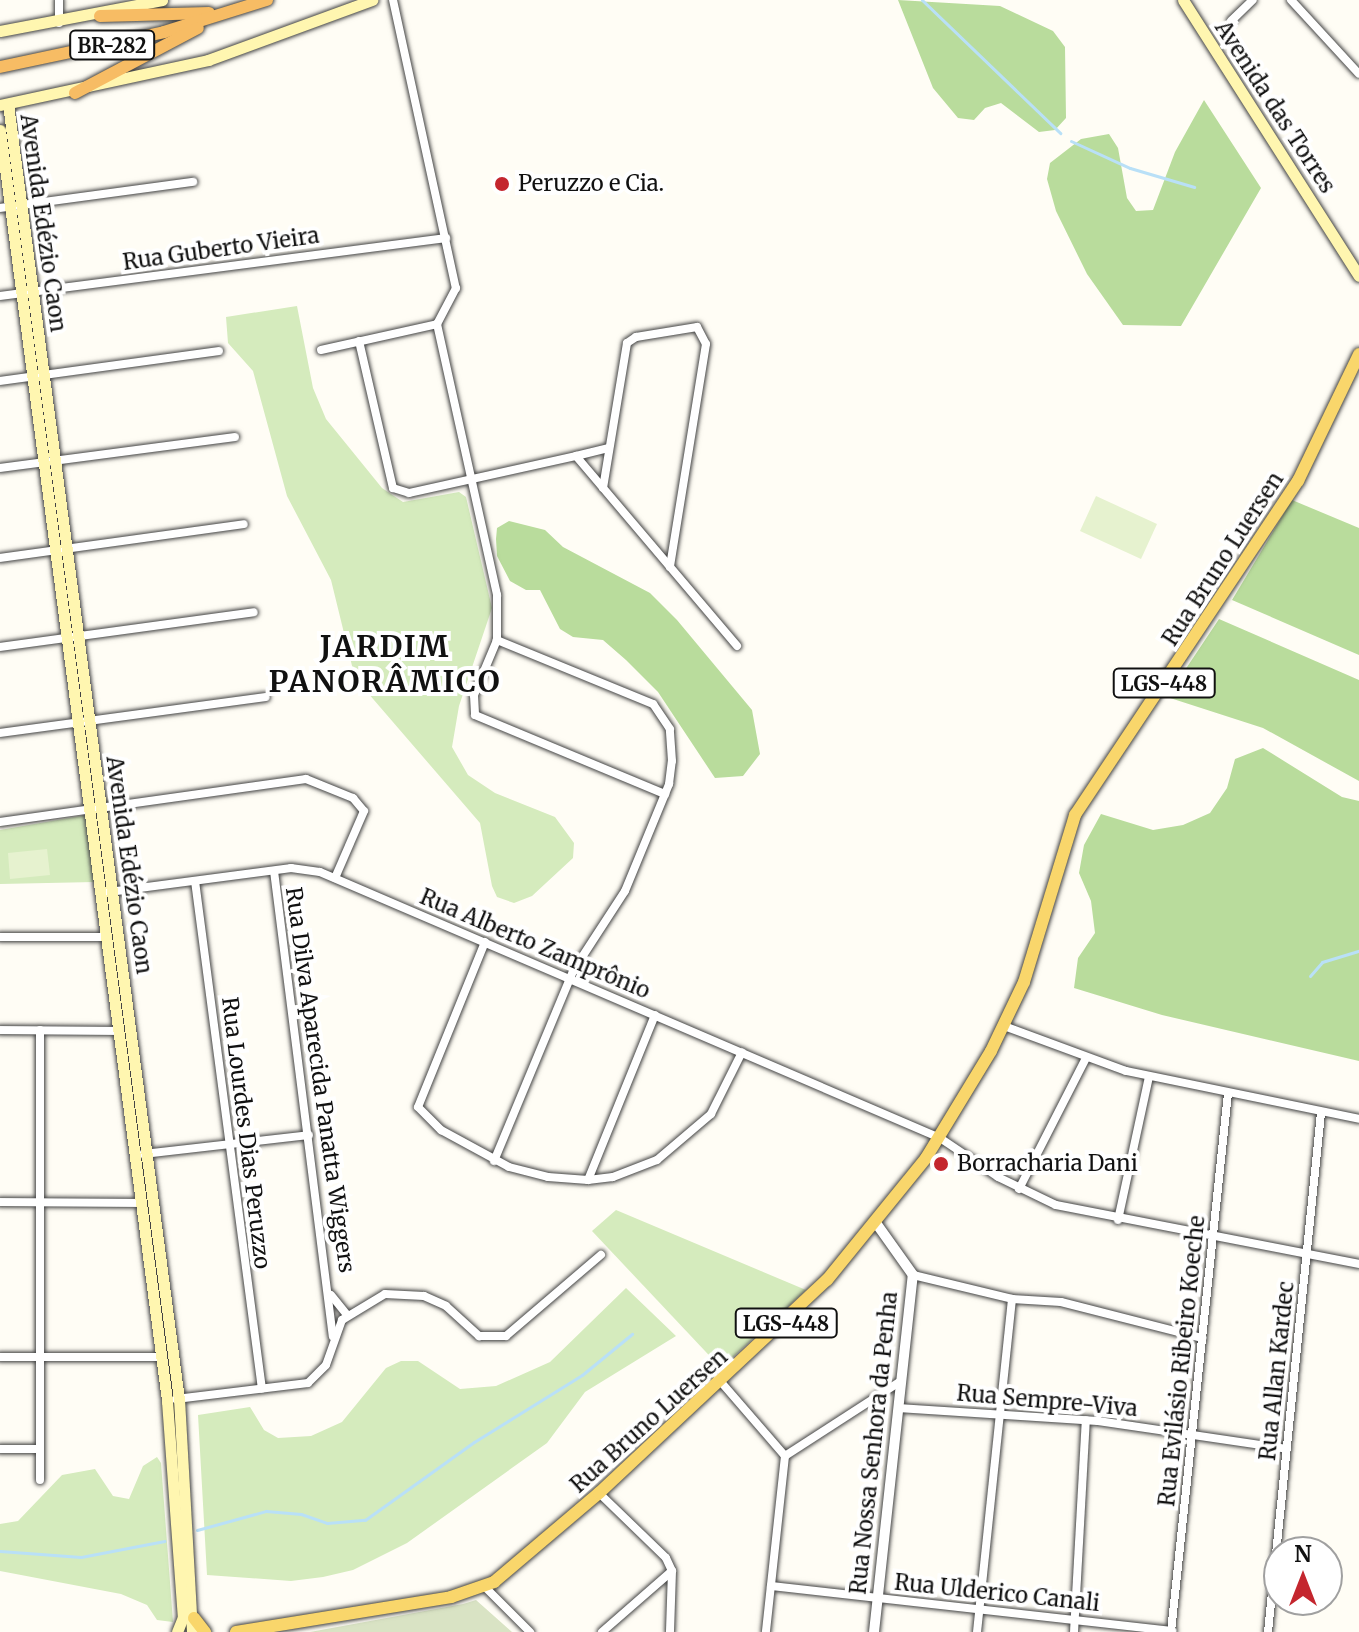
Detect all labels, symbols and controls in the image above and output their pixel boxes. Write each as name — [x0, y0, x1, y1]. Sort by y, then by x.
street label: Avenida das Torres — [1209, 16, 1341, 198]
road number: BR-282 — [68, 29, 156, 61]
street label: Avenida Edézio Caon — [15, 112, 71, 334]
place label: Peruzzo e Cia. — [518, 171, 664, 197]
marker: Peruzzo e Cia. — [493, 175, 511, 193]
street label: Rua Guberto Vieira — [121, 222, 321, 276]
street label: Rua Bruno Luersen — [1157, 467, 1289, 651]
district label: JARDIM PANORÂMICO — [268, 628, 502, 698]
road number: LGS-448 — [1112, 667, 1216, 699]
street label: Avenida Edézio Caon — [101, 754, 157, 976]
street label: Rua Alberto Zamprônio — [416, 884, 654, 1004]
street label: Rua Dilva Aparecida Panatta Wiggers — [280, 885, 360, 1275]
street label: Rua Lourdes Dias Peruzzo — [216, 996, 276, 1270]
place label: Borracharia Dani — [957, 1151, 1138, 1177]
marker: Borracharia Dani — [932, 1155, 950, 1173]
street label: Rua Evilásio Ribeiro Koeche — [1154, 1214, 1210, 1508]
street label: Rua Allan Kardec — [1254, 1280, 1300, 1462]
street label: Rua Nossa Senhora da Penha — [845, 1290, 903, 1596]
road number: LGS-448 — [734, 1307, 838, 1339]
street label: Rua Bruno Luersen — [565, 1344, 733, 1498]
street label: Rua Sempre-Viva — [955, 1380, 1139, 1422]
north arrow — [1263, 1536, 1343, 1616]
text: N — [1294, 1540, 1312, 1568]
street label: Rua Ulderico Canali — [893, 1569, 1101, 1617]

